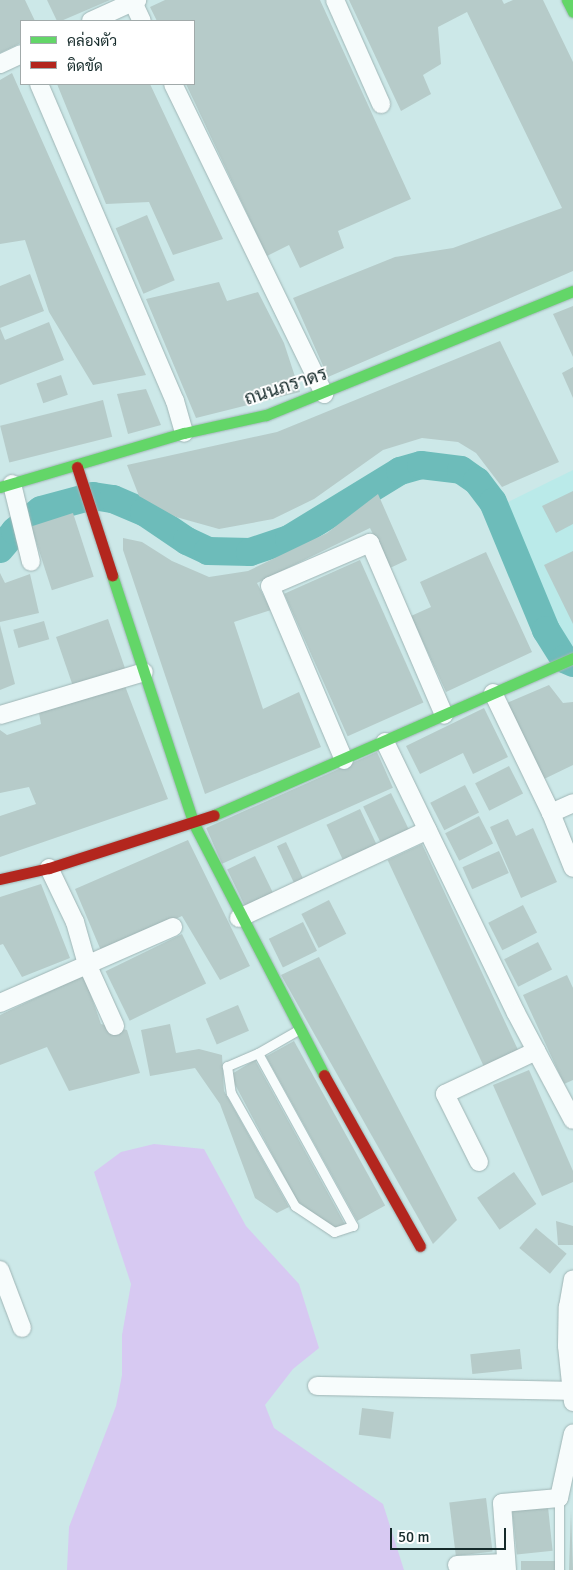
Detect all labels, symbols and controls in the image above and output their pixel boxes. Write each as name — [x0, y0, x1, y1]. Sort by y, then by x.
legend — [20, 20, 195, 85]
text: คล่องตัว — [67, 32, 117, 50]
text: ติดขัด — [67, 57, 103, 75]
street label: ถนนภราดร — [242, 363, 330, 411]
scale bar — [393, 1518, 509, 1550]
text: 50 m — [398, 1528, 429, 1546]

